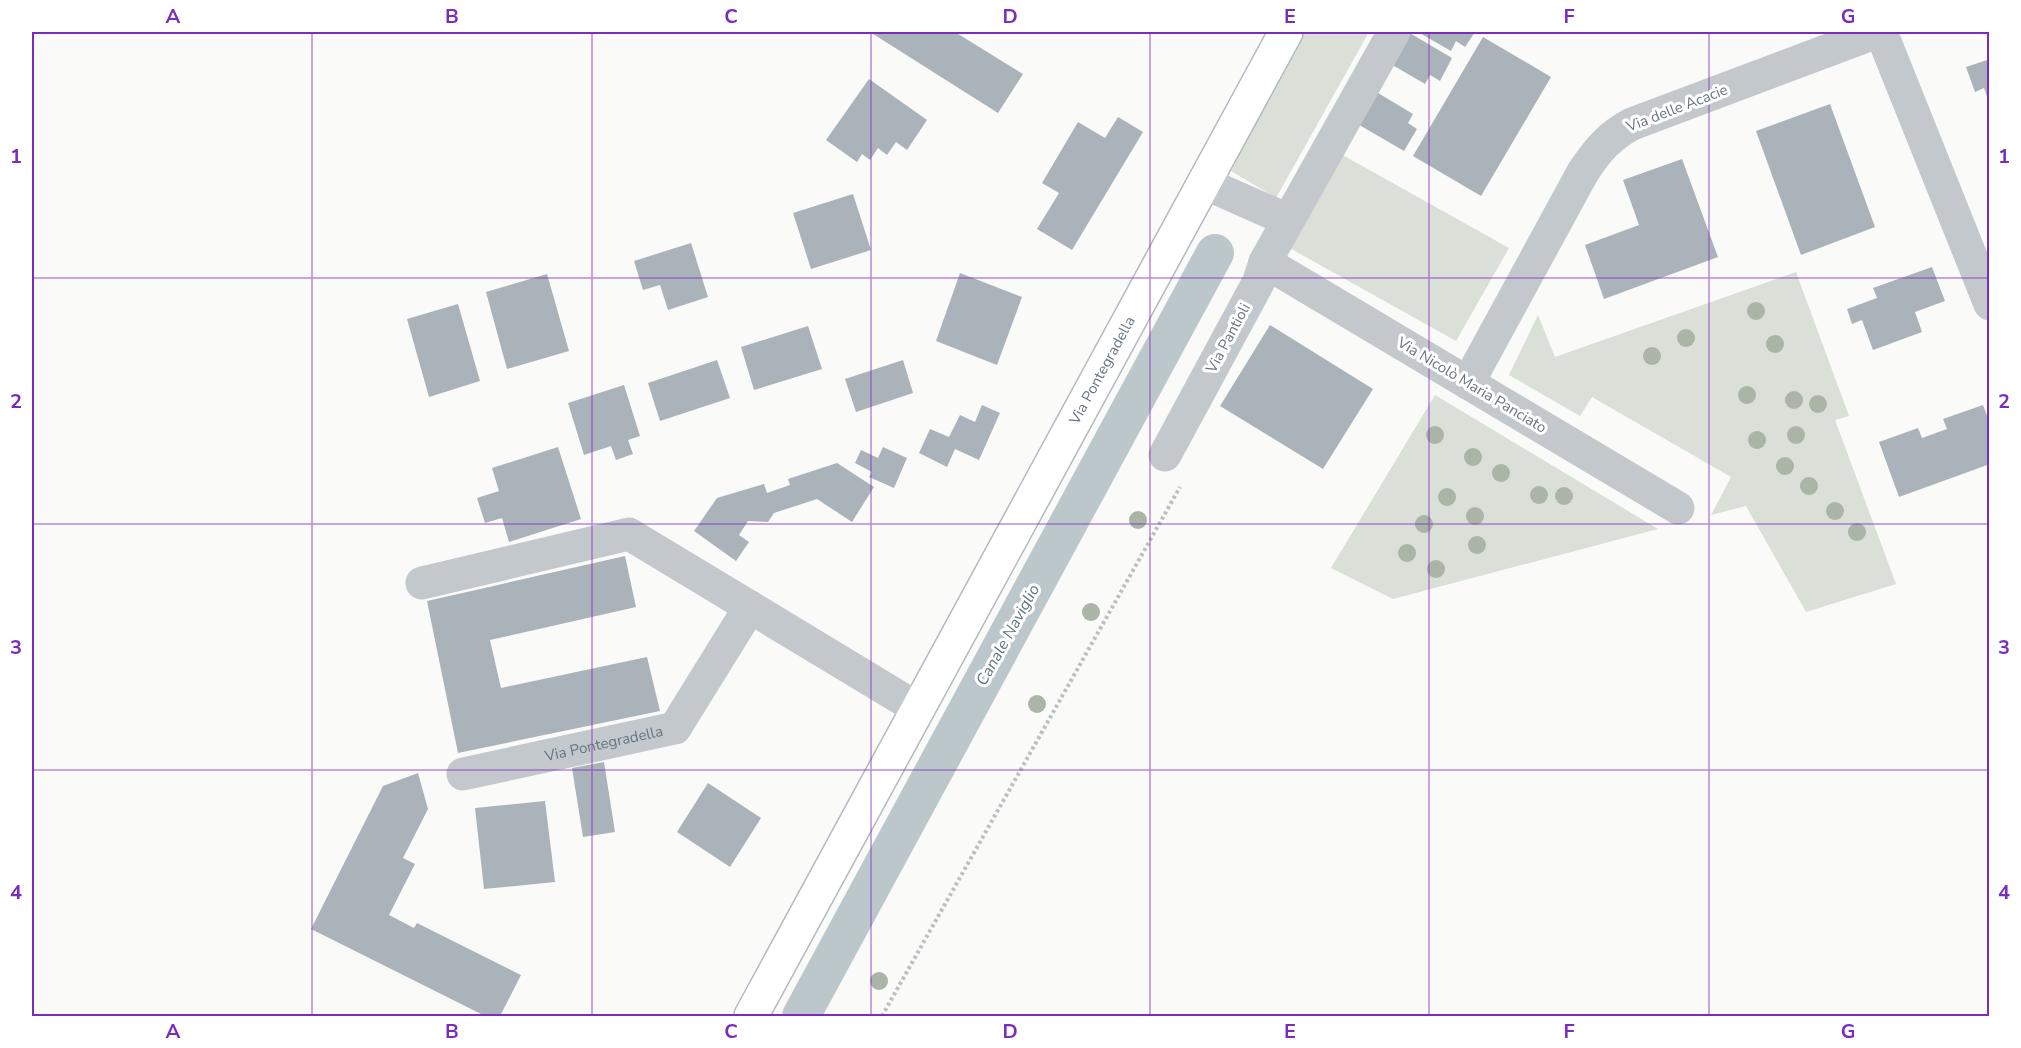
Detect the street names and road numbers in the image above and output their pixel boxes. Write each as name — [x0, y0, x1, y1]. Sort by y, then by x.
street label: Via delle Acacie — [1622, 79, 1731, 137]
street label: Via Pantioli — [1201, 300, 1255, 377]
street label: Via Pontegradella — [1064, 313, 1140, 429]
street label: Via Nicolò Maria Panciato — [1393, 332, 1550, 438]
street label: Via Pontegradella — [542, 721, 665, 766]

